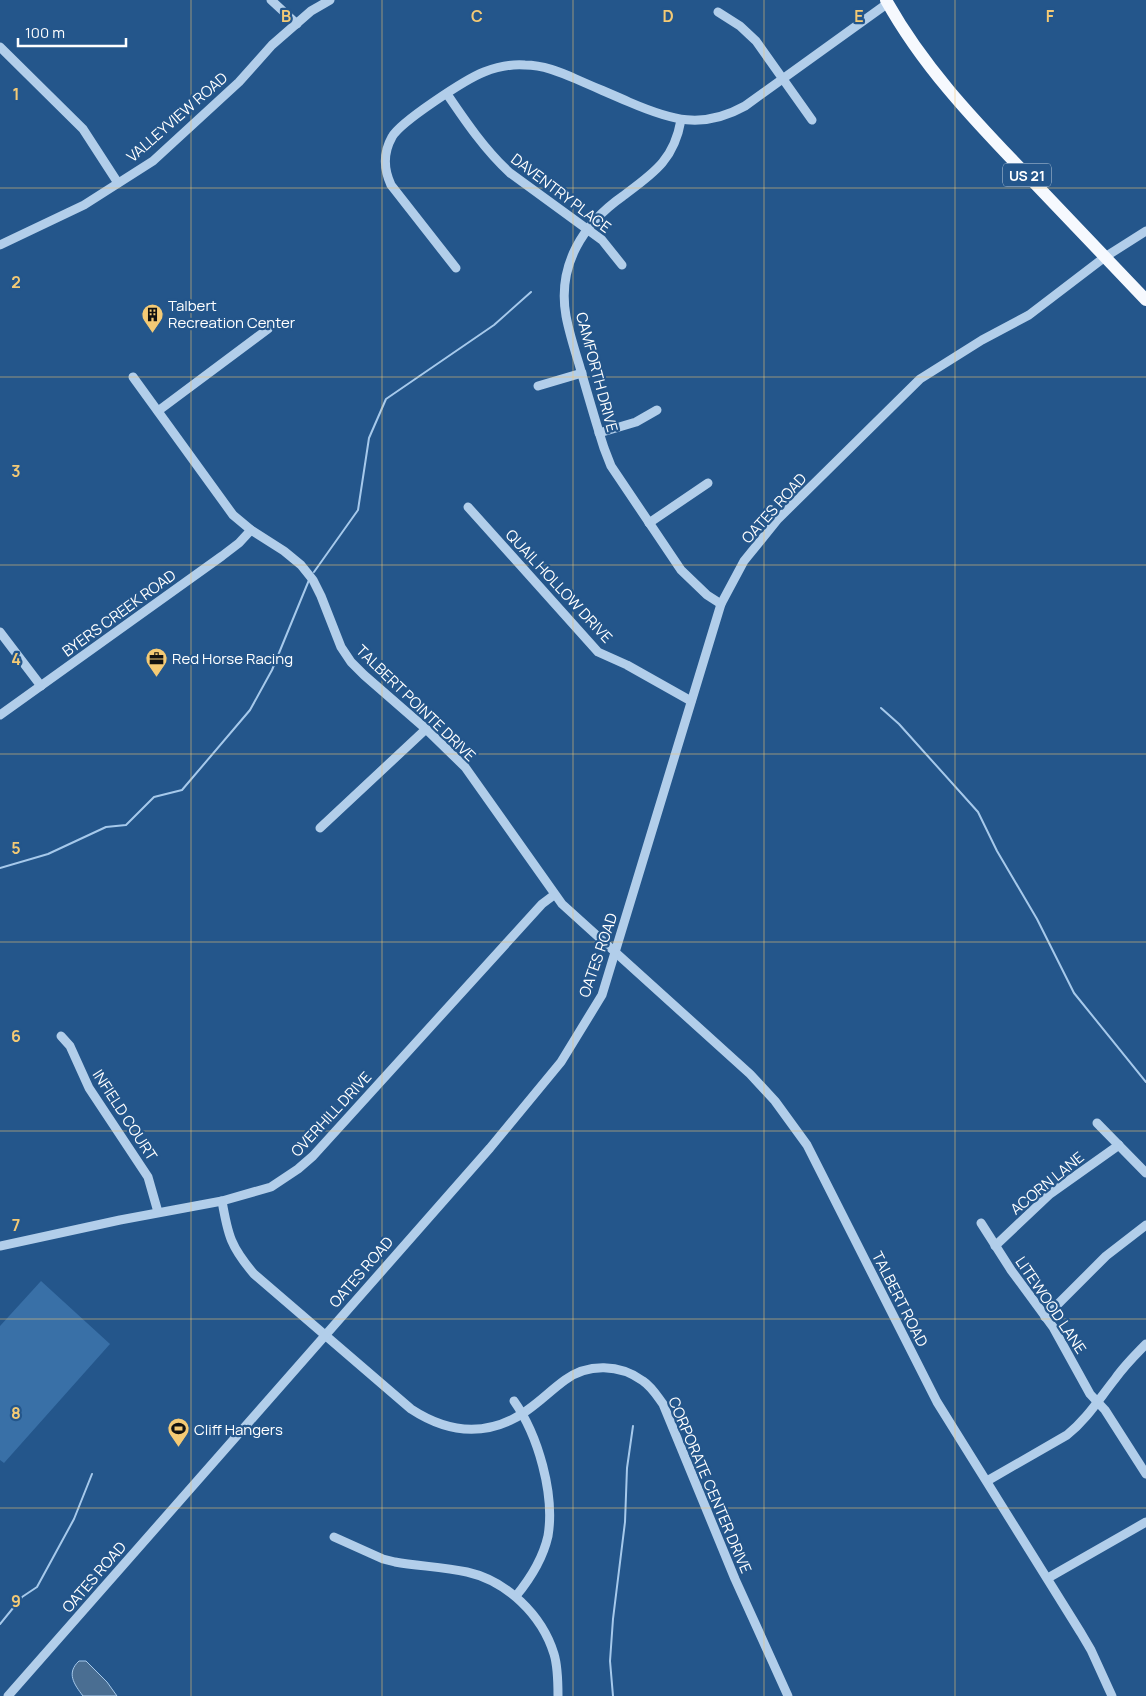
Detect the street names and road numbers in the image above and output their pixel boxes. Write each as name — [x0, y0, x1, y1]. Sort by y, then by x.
street label: VALLEYVIEW ROAD — [122, 67, 232, 167]
street label: DAVENTRY PLACE — [507, 148, 615, 238]
road number: US 21 — [1003, 164, 1051, 186]
street label: CAMFORTH DRIVE — [571, 310, 623, 434]
street label: OATES ROAD — [737, 468, 811, 548]
street label: QUAIL HOLLOW DRIVE — [501, 525, 617, 647]
street label: BYERS CREEK ROAD — [58, 565, 180, 661]
street label: TALBERT POINTE DRIVE — [351, 640, 481, 766]
street label: OATES ROAD — [574, 910, 622, 1000]
street label: INFIELD COURT — [88, 1065, 162, 1165]
street label: OVERHILL DRIVE — [286, 1067, 376, 1161]
street label: ACORN LANE — [1006, 1147, 1088, 1219]
street label: OATES ROAD — [324, 1232, 398, 1312]
street label: TALBERT ROAD — [867, 1248, 933, 1350]
street label: LITEWOOD LANE — [1011, 1252, 1091, 1358]
street label: CORPORATE CENTER DRIVE — [663, 1394, 757, 1576]
street label: OATES ROAD — [57, 1537, 131, 1617]

